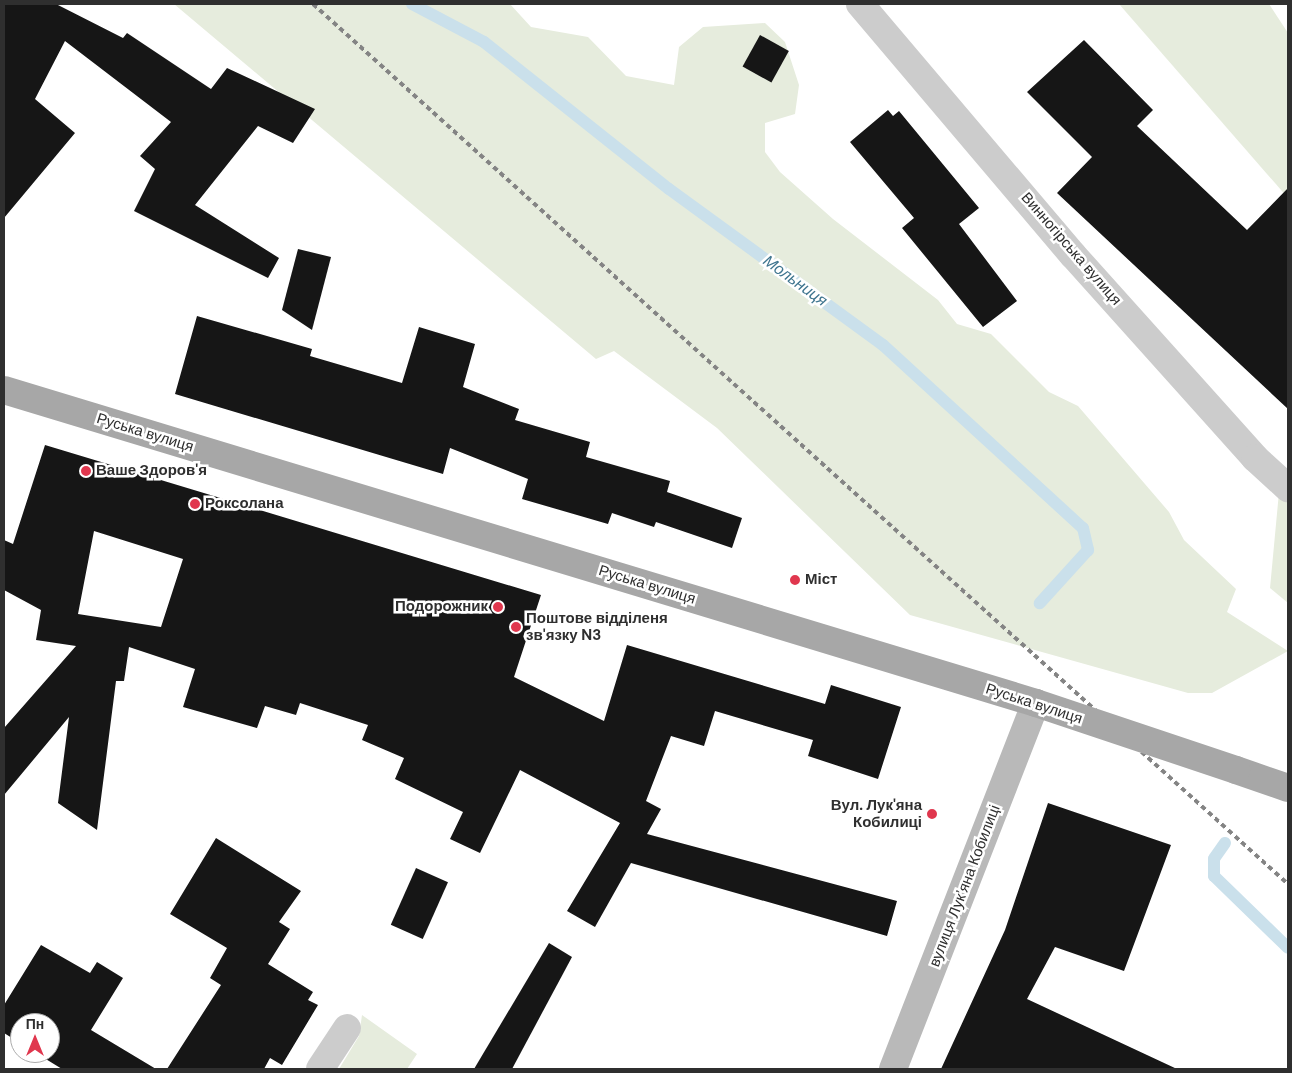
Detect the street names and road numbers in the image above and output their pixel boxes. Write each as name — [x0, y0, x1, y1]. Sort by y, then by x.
street label: Винногірська вулиця — [1017, 189, 1125, 309]
street label: Руська вулиця — [94, 410, 196, 456]
street label: Руська вулиця — [596, 562, 698, 608]
street label: Руська вулиця — [983, 680, 1085, 728]
street label: вулиця Лукʼяна Кобилиці — [926, 803, 1004, 969]

